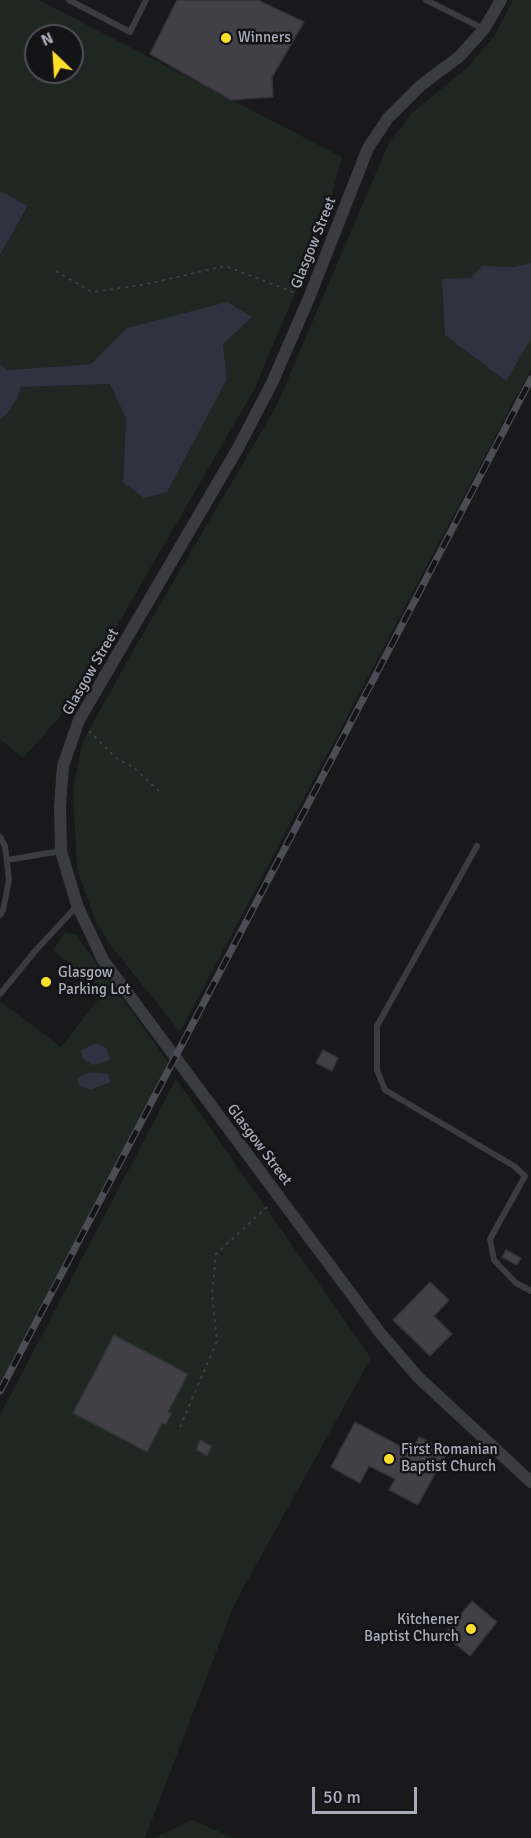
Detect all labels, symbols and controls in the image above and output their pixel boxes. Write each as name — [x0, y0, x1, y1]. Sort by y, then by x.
north arrow — [24, 24, 84, 84]
text: N — [38, 28, 57, 51]
place label: Winners — [238, 29, 291, 47]
marker: Winners — [219, 31, 233, 45]
street label: Glasgow Street — [287, 195, 341, 291]
street label: Glasgow Street — [59, 625, 123, 719]
place label: Glasgow Parking Lot — [58, 964, 131, 999]
marker: Glasgow Parking Lot — [39, 975, 53, 989]
street label: Glasgow Street — [223, 1101, 295, 1189]
place label: First Romanian Baptist Church — [401, 1441, 498, 1476]
marker: First Romanian Baptist Church — [382, 1452, 396, 1466]
place label: Kitchener Baptist Church — [364, 1611, 459, 1646]
marker: Kitchener Baptist Church — [464, 1622, 478, 1636]
scale bar — [315, 1775, 420, 1813]
text: 50 m — [323, 1786, 361, 1808]

